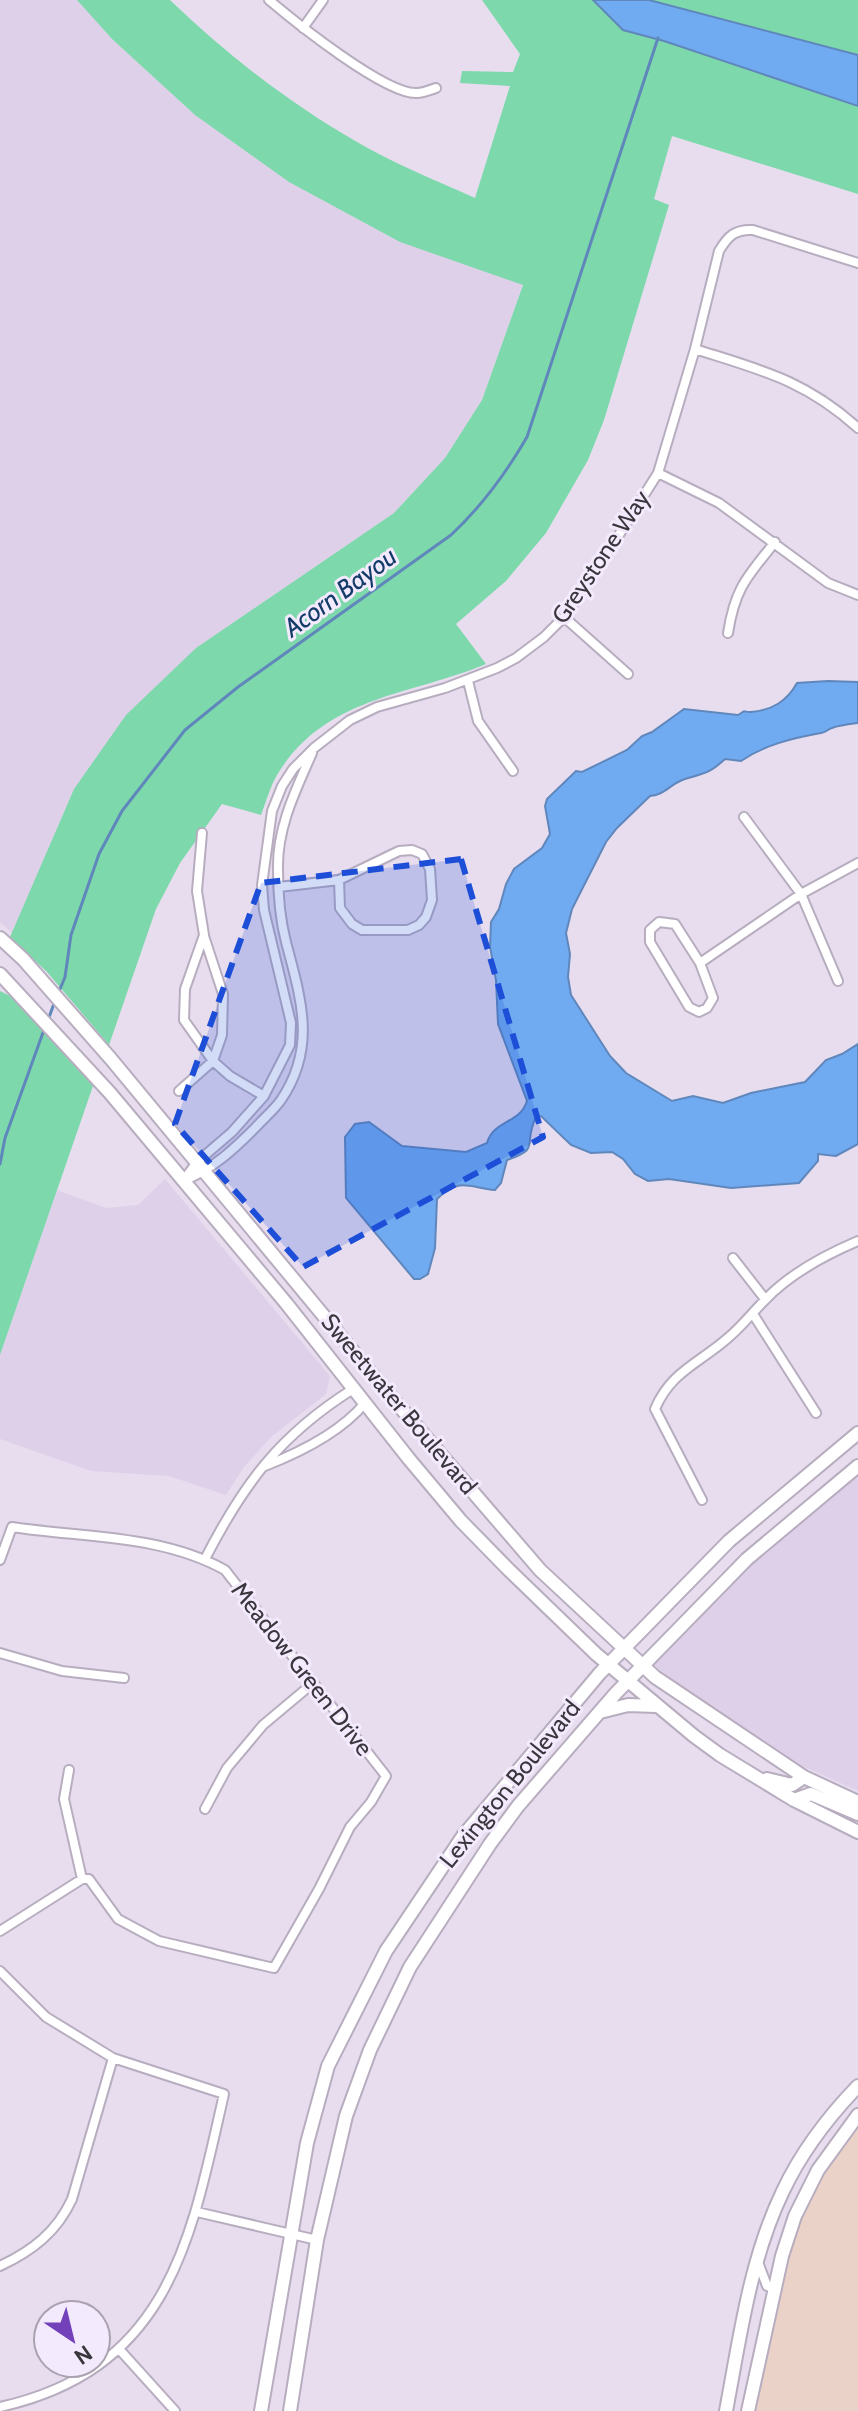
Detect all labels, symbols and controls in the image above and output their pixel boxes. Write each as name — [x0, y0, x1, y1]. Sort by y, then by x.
street label: Greystone Way — [545, 485, 656, 629]
water label: Acorn Bayou — [276, 540, 403, 644]
street label: Sweetwater Boulevard — [315, 1307, 483, 1500]
street label: Meadow Green Drive — [225, 1576, 379, 1761]
street label: Lexington Boulevard — [433, 1694, 586, 1873]
north arrow — [32, 2299, 112, 2379]
text: N — [69, 2339, 97, 2370]

